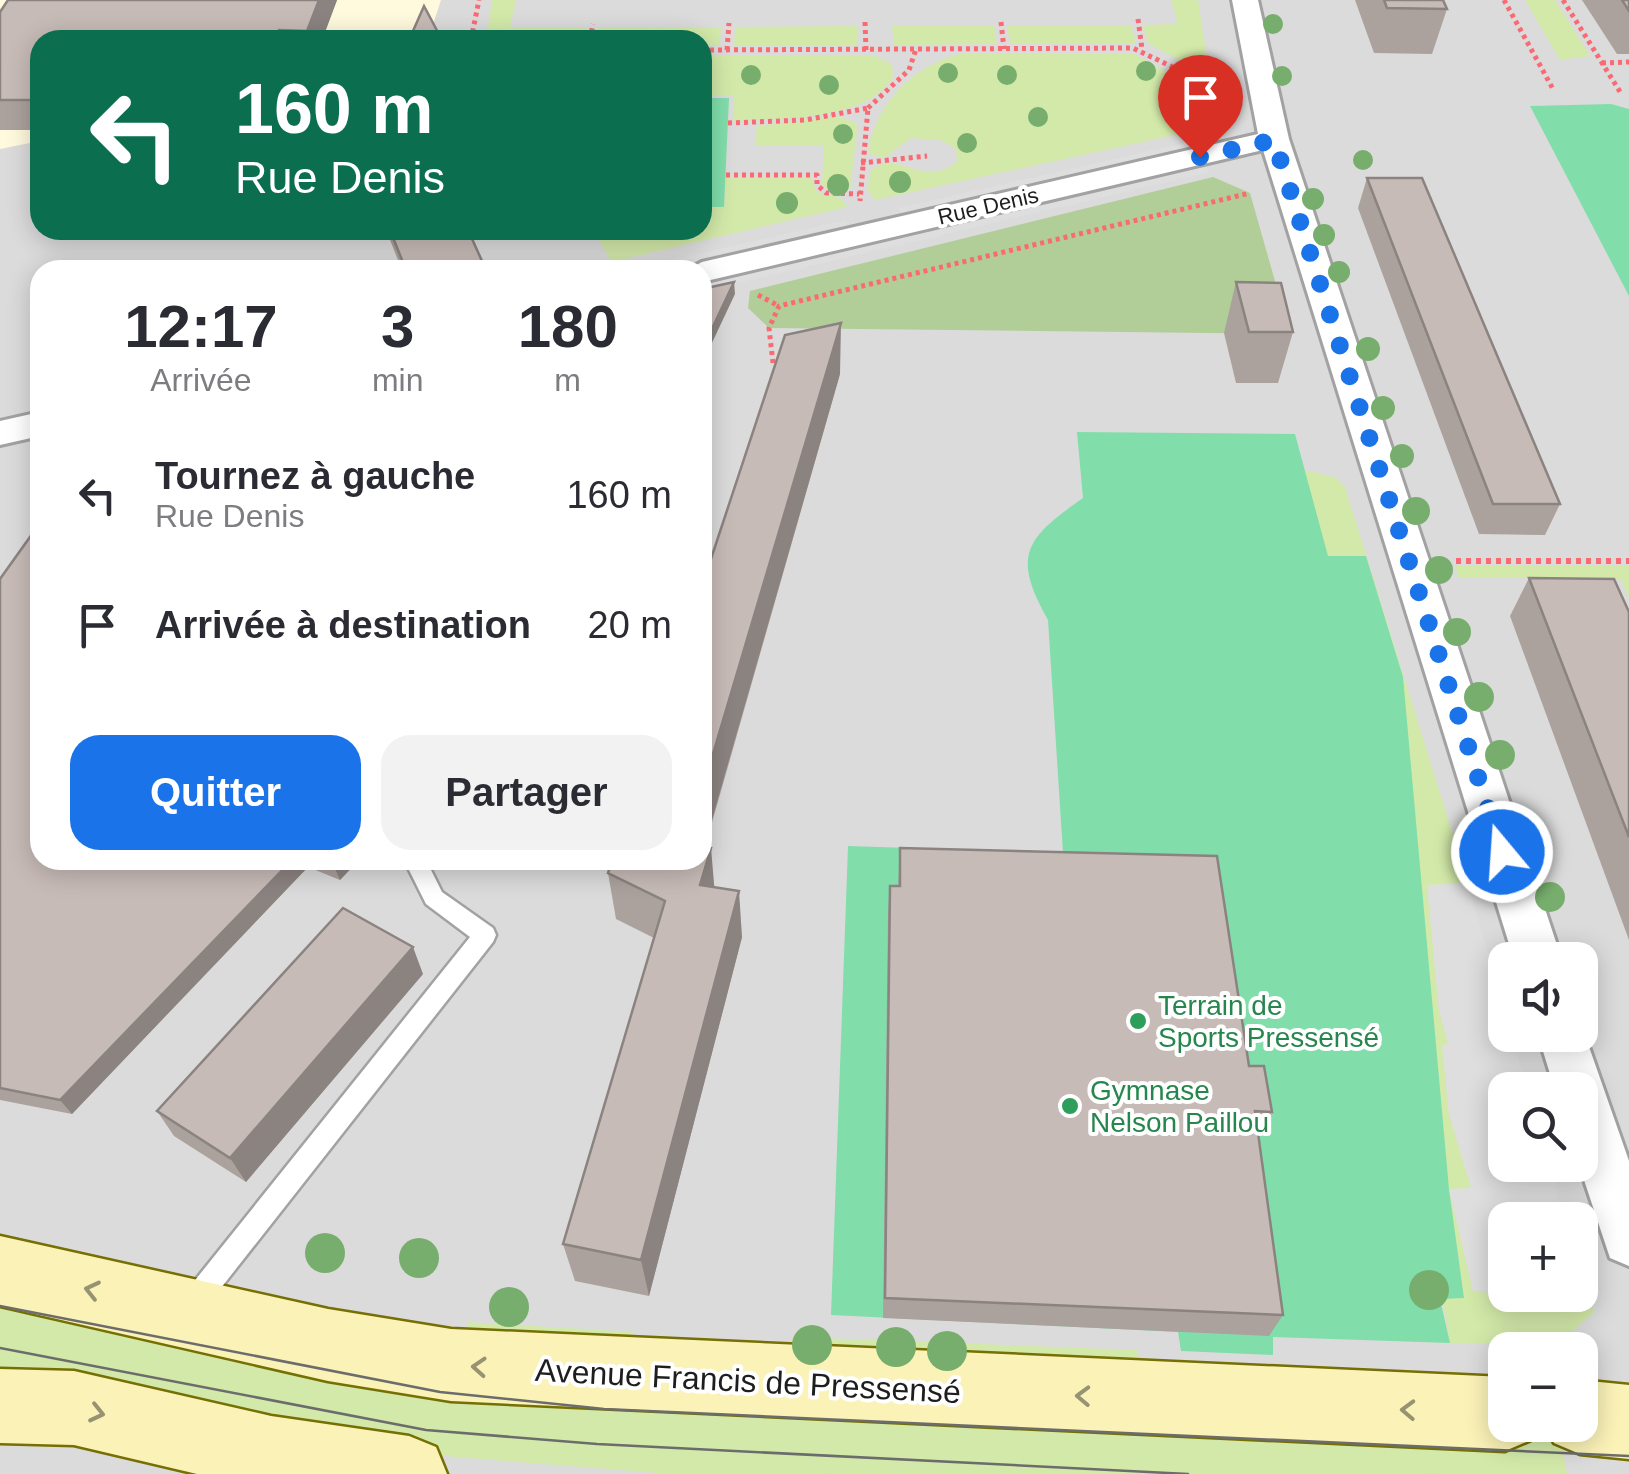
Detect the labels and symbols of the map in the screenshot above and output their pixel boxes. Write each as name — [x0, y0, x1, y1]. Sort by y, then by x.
pin — [1158, 55, 1243, 158]
street label: Rue Denis — [935, 182, 1041, 230]
position arrow — [1450, 800, 1554, 904]
place label: Terrain de Sports Pressensé — [1158, 990, 1379, 1053]
marker: Terrain de Sports Pressensé — [1127, 1010, 1149, 1032]
place label: Gymnase Nelson Paillou — [1090, 1075, 1269, 1138]
marker: Gymnase Nelson Paillou — [1059, 1095, 1081, 1117]
one-way arrow — [84, 1281, 101, 1302]
street label: Avenue Francis de Pressensé — [534, 1352, 962, 1410]
one-way arrow — [470, 1357, 486, 1378]
one-way arrow — [1074, 1386, 1090, 1407]
one-way arrow — [1399, 1400, 1415, 1421]
one-way arrow — [88, 1401, 105, 1422]

